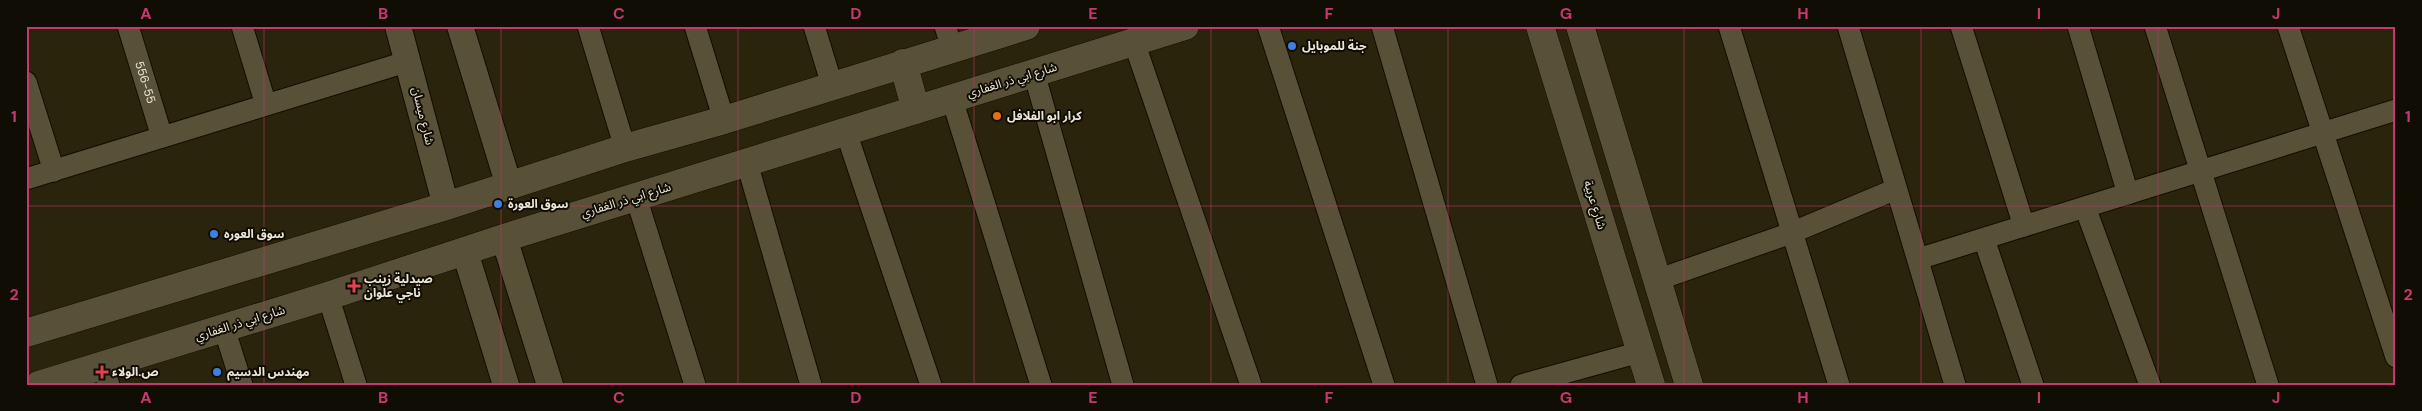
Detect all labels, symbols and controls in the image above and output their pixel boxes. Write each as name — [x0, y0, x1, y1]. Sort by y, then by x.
text: A — [140, 3, 152, 24]
text: B — [378, 3, 388, 24]
text: C — [613, 3, 625, 24]
text: D — [850, 3, 862, 24]
text: E — [1088, 3, 1098, 24]
text: F — [1325, 3, 1334, 24]
text: G — [1560, 3, 1572, 24]
text: H — [1797, 3, 1809, 24]
text: I — [2037, 3, 2041, 24]
text: J — [2272, 3, 2280, 24]
place label: جنة للموبايل — [1302, 38, 1367, 54]
marker: جنة للموبايل — [1286, 40, 1298, 52]
street label: 556-55 — [131, 59, 159, 105]
street label: شارع ابي ذر الغفاري — [965, 59, 1059, 103]
street label: شارع ميسان — [407, 85, 438, 147]
text: 1 — [11, 106, 17, 127]
text: 1 — [2405, 106, 2411, 127]
place label: كرار ابو الفلافل — [1007, 108, 1082, 124]
marker: كرار ابو الفلافل — [991, 110, 1003, 122]
street label: شارع عربية — [1579, 178, 1610, 232]
street label: شارع ابي ذر الغفاري — [579, 179, 673, 223]
place label: سوق العورة — [508, 196, 568, 212]
marker: سوق العورة — [492, 198, 504, 210]
place label: سوق العوره — [224, 226, 284, 242]
marker: سوق العوره — [208, 228, 220, 240]
place label: صيدلية زينب ناجي علوان — [364, 271, 433, 303]
marker: صيدلية زينب ناجي علوان — [348, 280, 360, 292]
text: 2 — [9, 284, 19, 305]
text: 2 — [2403, 284, 2413, 305]
street label: شارع ابي ذر الغفاري — [193, 302, 287, 346]
place label: ص.الولاء — [112, 364, 158, 380]
place label: مهندس الدسيم — [227, 364, 310, 381]
marker: ص.الولاء — [96, 366, 108, 378]
marker: مهندس الدسيم — [211, 366, 223, 378]
text: A — [140, 387, 152, 408]
text: B — [378, 387, 388, 408]
text: C — [613, 387, 625, 408]
text: D — [850, 387, 862, 408]
text: E — [1088, 387, 1098, 408]
text: F — [1325, 387, 1334, 408]
text: G — [1560, 387, 1572, 408]
text: H — [1797, 387, 1809, 408]
text: I — [2037, 387, 2041, 408]
text: J — [2272, 387, 2280, 408]

